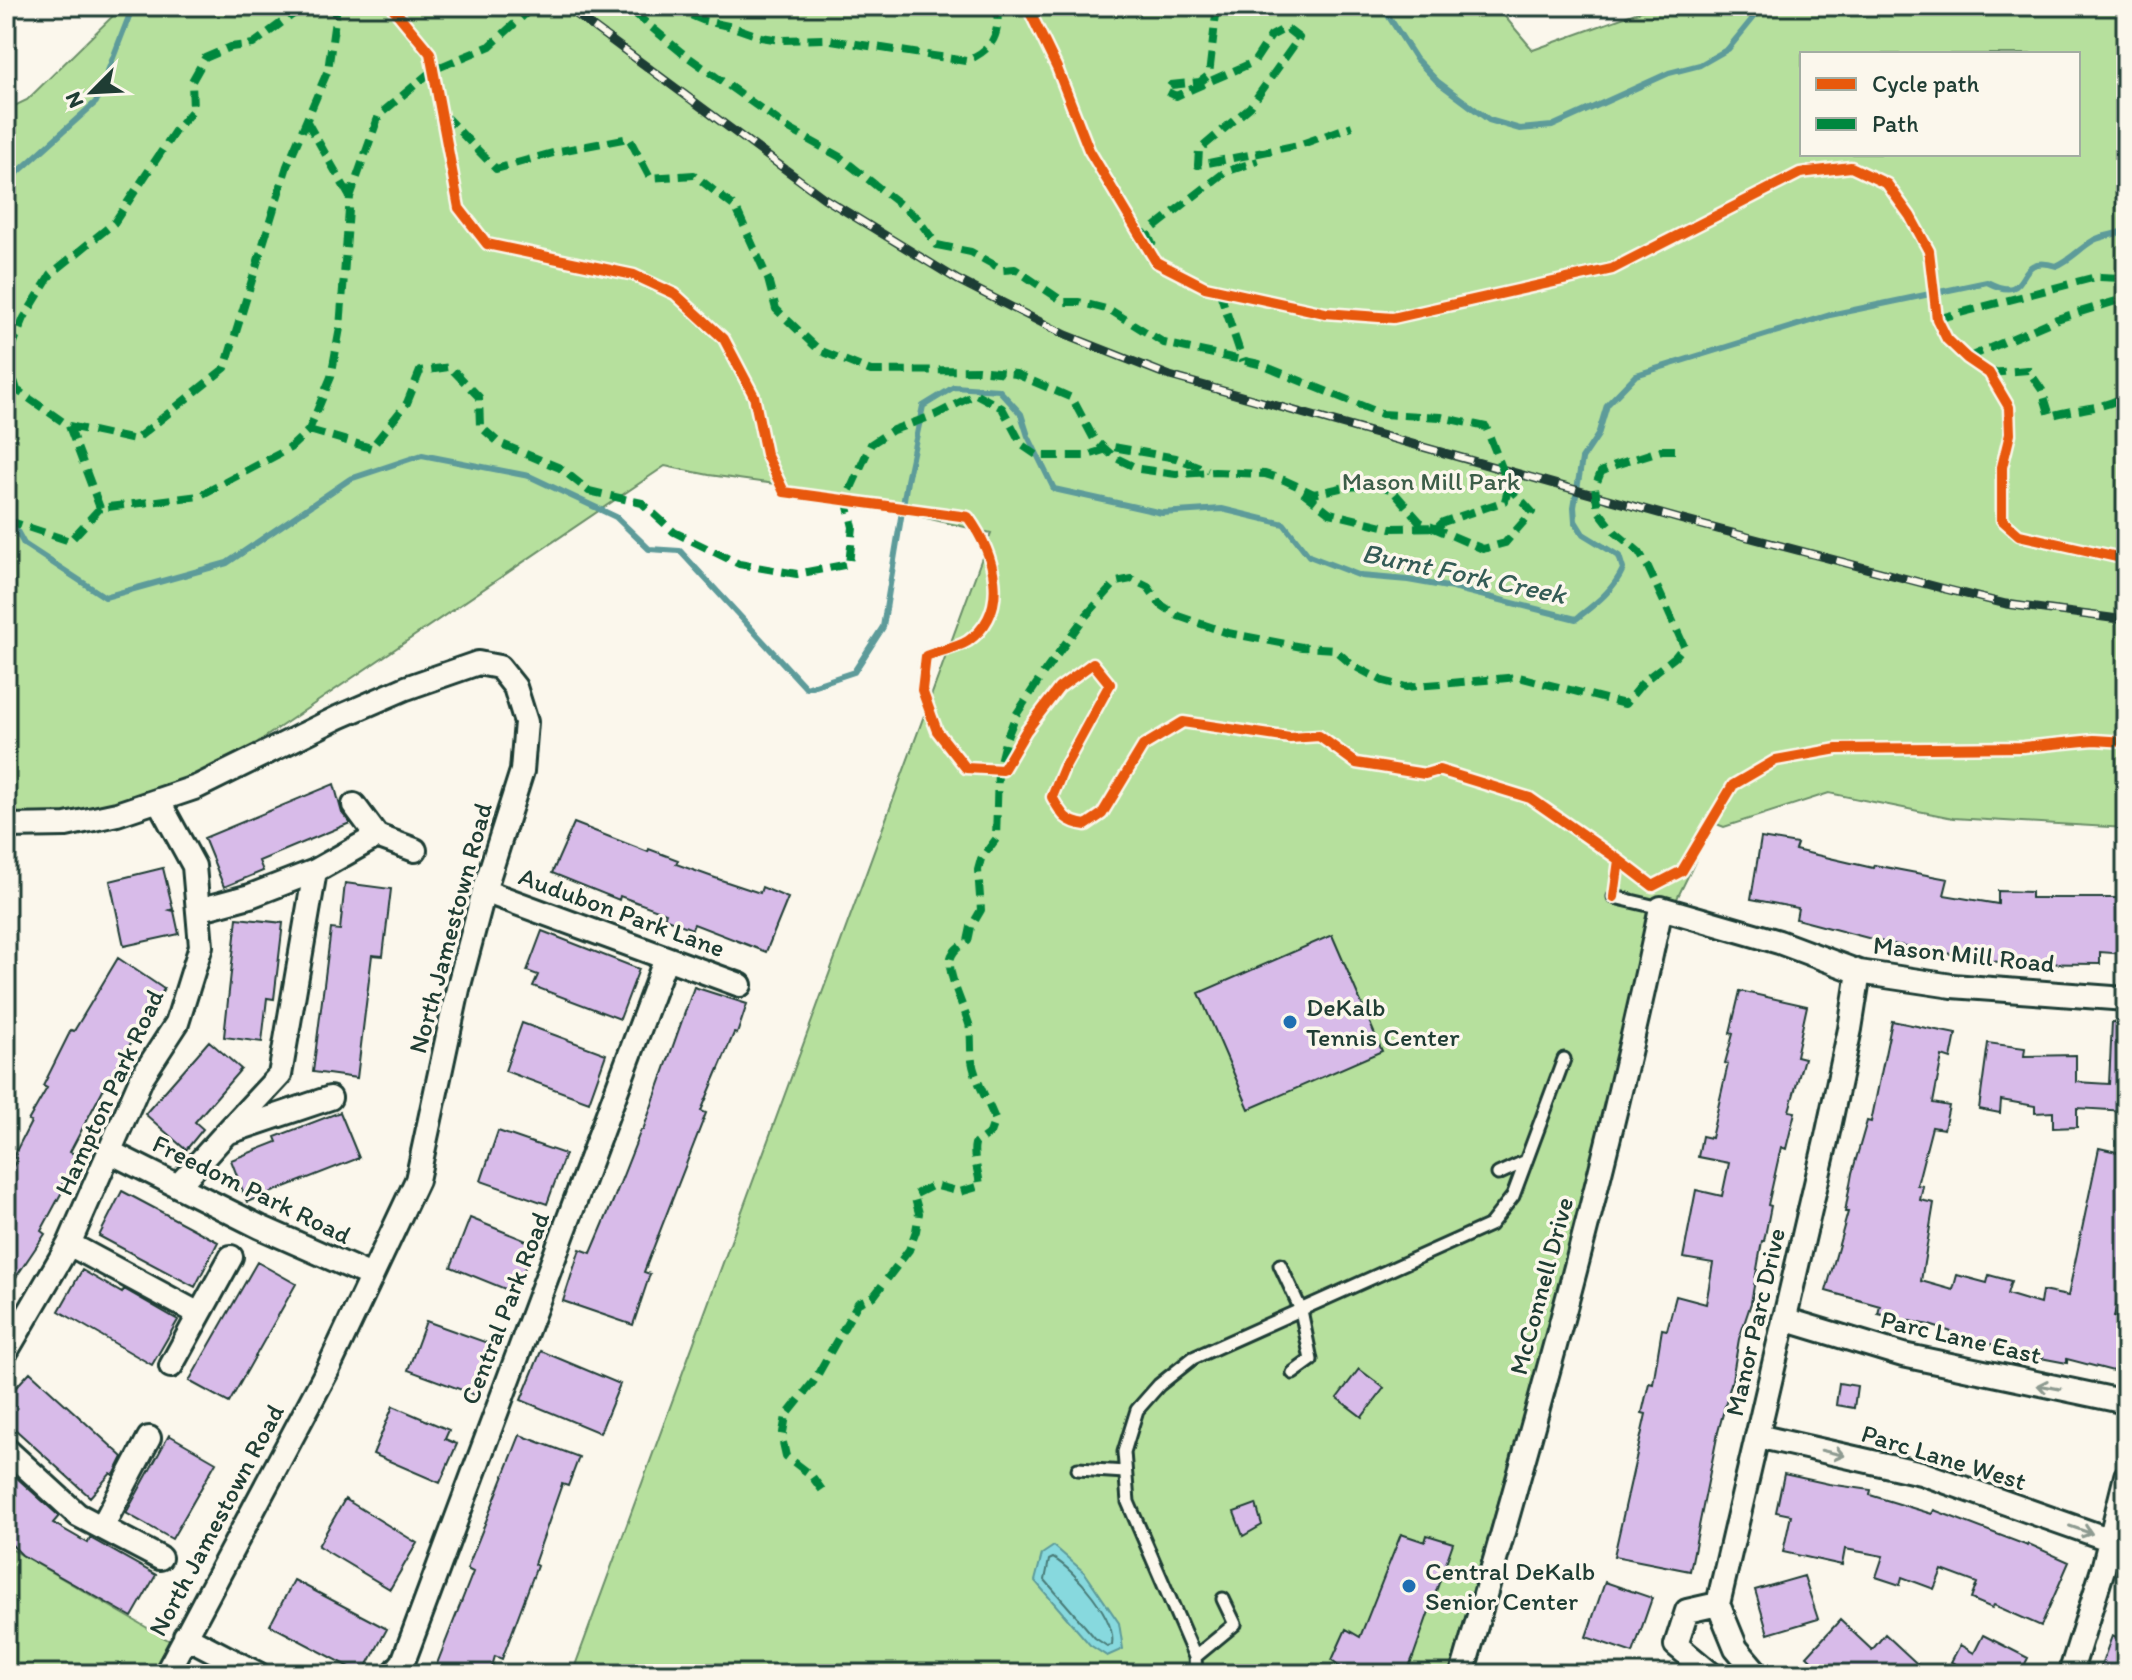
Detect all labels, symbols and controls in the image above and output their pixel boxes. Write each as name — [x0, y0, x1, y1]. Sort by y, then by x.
north arrow — [52, 52, 132, 132]
legend — [1800, 52, 2080, 156]
text: Cycle path — [1872, 69, 1979, 98]
text: N — [59, 88, 90, 112]
text: Path — [1872, 109, 1919, 138]
park label: Mason Mill Park — [1342, 465, 1521, 497]
water label: Burnt Fork Creek — [1359, 535, 1570, 611]
street label: North Jamestown Road — [401, 799, 499, 1057]
street label: Audubon Park Lane — [515, 860, 729, 964]
street label: Mason Mill Road — [1871, 929, 2057, 979]
street label: Hampton Park Road — [47, 983, 171, 1200]
place label: DeKalb Tennis Center — [1306, 991, 1460, 1053]
marker: DeKalb Tennis Center — [1281, 1013, 1299, 1031]
street label: Freedom Park Road — [147, 1127, 357, 1251]
street label: McConnell Drive — [1502, 1194, 1580, 1378]
street label: Central Park Road — [454, 1207, 557, 1409]
street label: Manor Parc Drive — [1718, 1225, 1792, 1419]
street label: Parc Lane East — [1878, 1303, 2045, 1371]
one-way arrow — [2037, 1378, 2063, 1393]
street label: North Jamestown Road — [141, 1398, 291, 1642]
street label: Parc Lane West — [1858, 1417, 2030, 1497]
one-way arrow — [1820, 1446, 1846, 1461]
one-way arrow — [2069, 1524, 2093, 1538]
place label: Central DeKalb Senior Center — [1425, 1555, 1595, 1617]
marker: Central DeKalb Senior Center — [1400, 1577, 1418, 1595]

